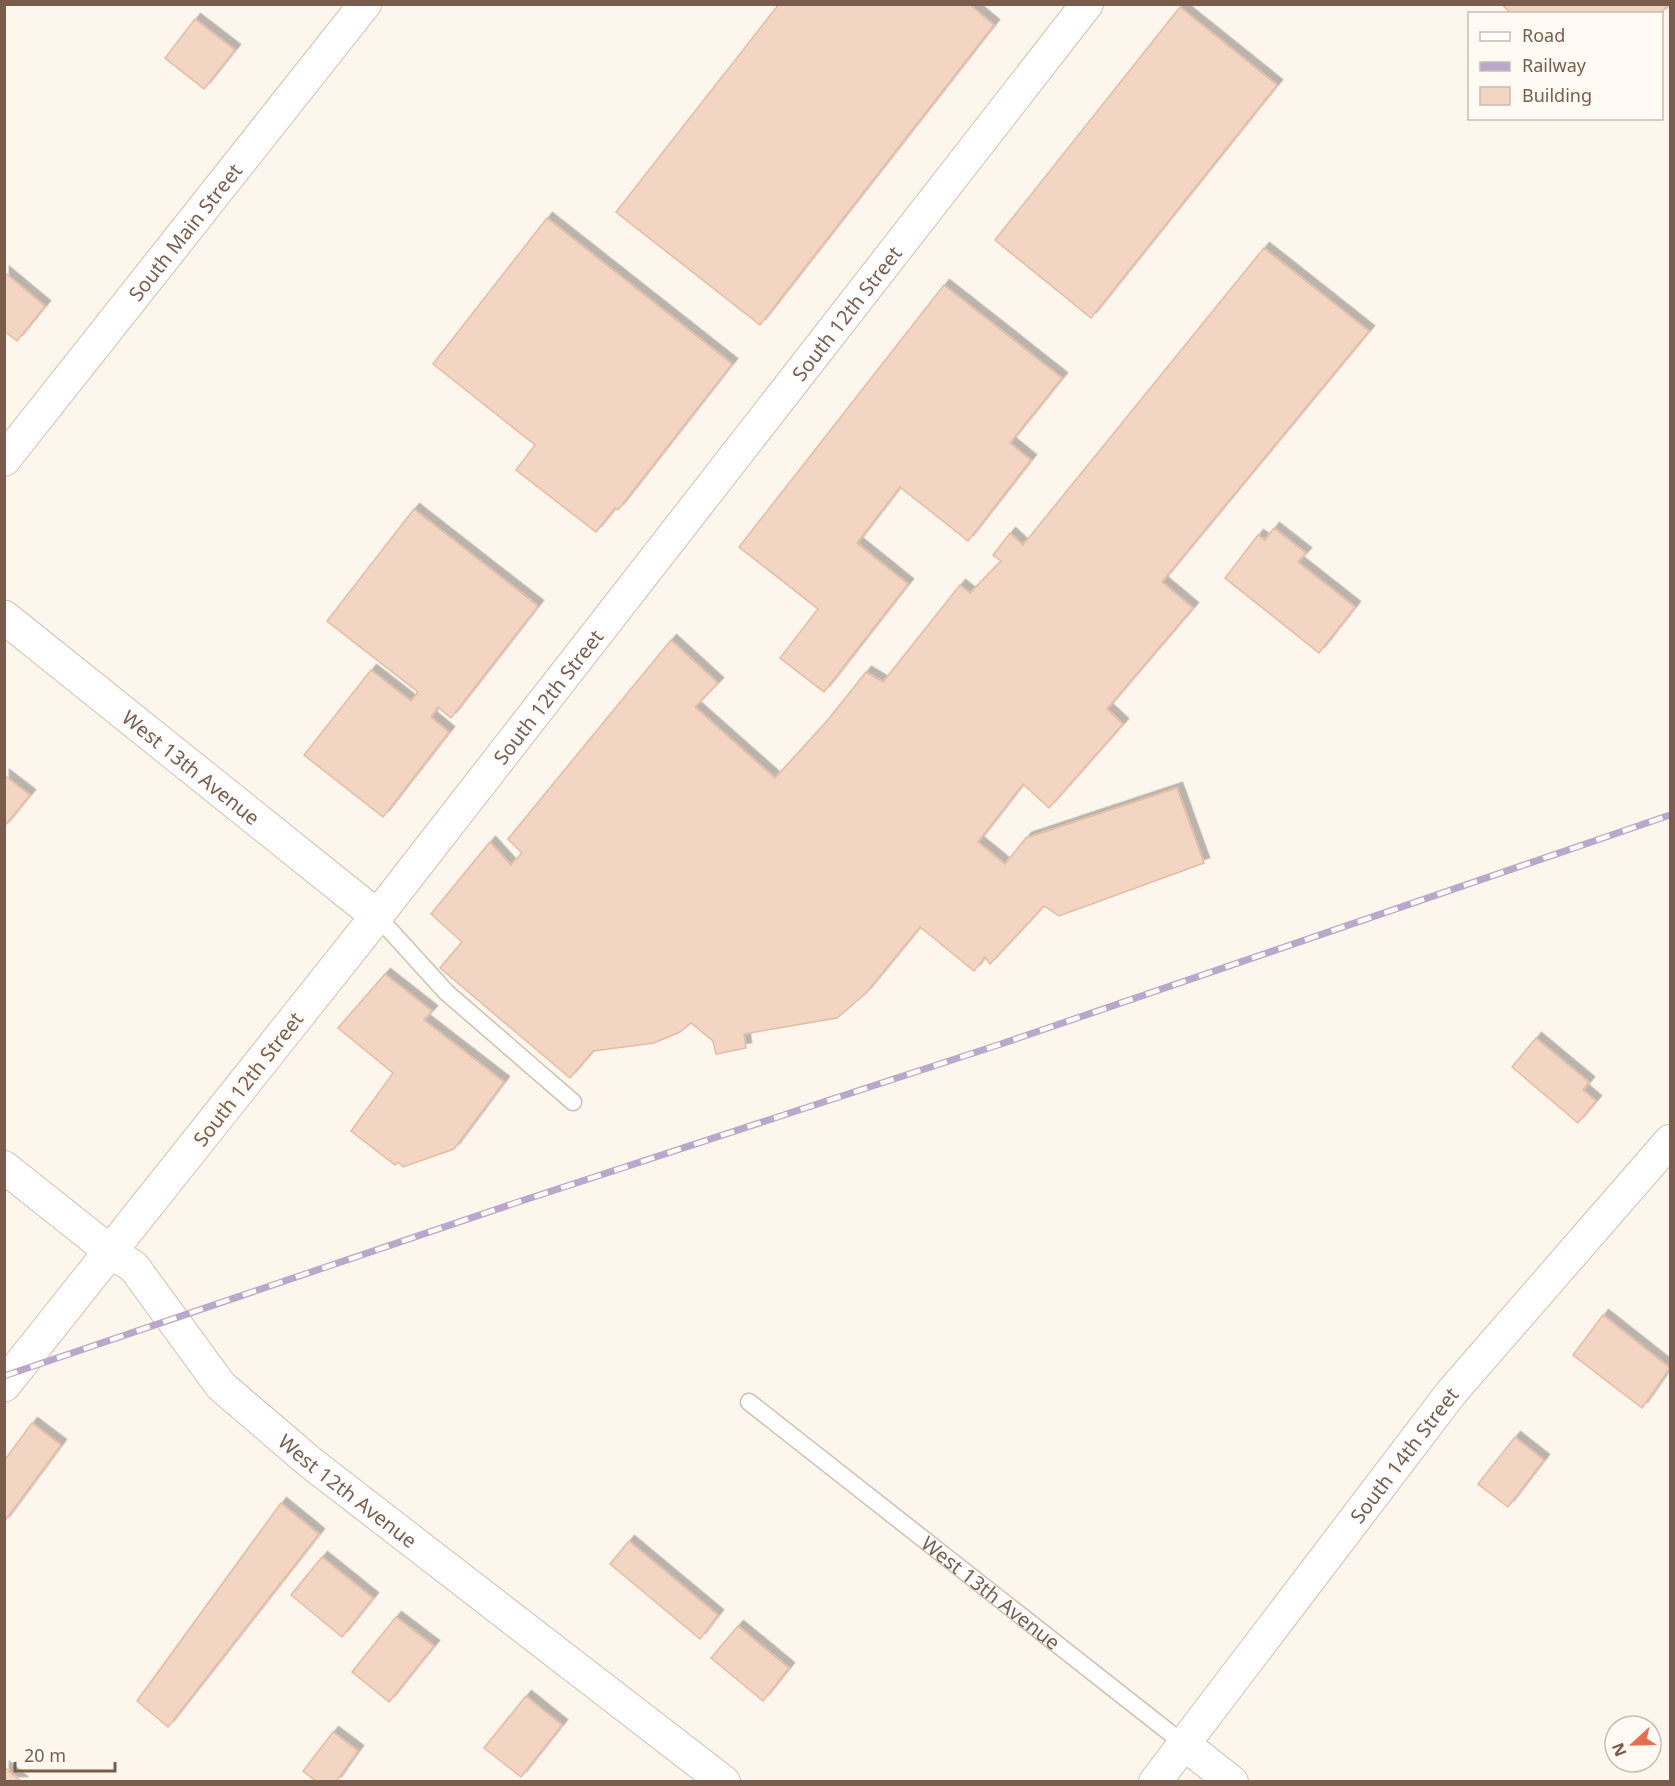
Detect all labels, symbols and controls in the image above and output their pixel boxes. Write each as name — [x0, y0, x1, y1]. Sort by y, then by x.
legend — [1468, 12, 1663, 120]
text: Road — [1522, 23, 1565, 47]
text: Railway — [1522, 53, 1587, 77]
text: Building — [1522, 83, 1592, 107]
street label: South Main Street — [122, 157, 247, 306]
street label: South 12th Street — [785, 240, 907, 386]
street label: South 12th Street — [487, 624, 609, 770]
street label: West 13th Avenue — [117, 704, 266, 831]
street label: South 12th Street — [187, 1006, 309, 1152]
street label: South 14th Street — [1344, 1381, 1464, 1528]
street label: West 12th Avenue — [273, 1428, 423, 1554]
street label: West 13th Avenue — [916, 1529, 1066, 1655]
north arrow — [1603, 1714, 1663, 1774]
scale bar — [15, 1735, 116, 1773]
text: N — [1606, 1739, 1632, 1760]
text: 20 m — [24, 1743, 66, 1767]

